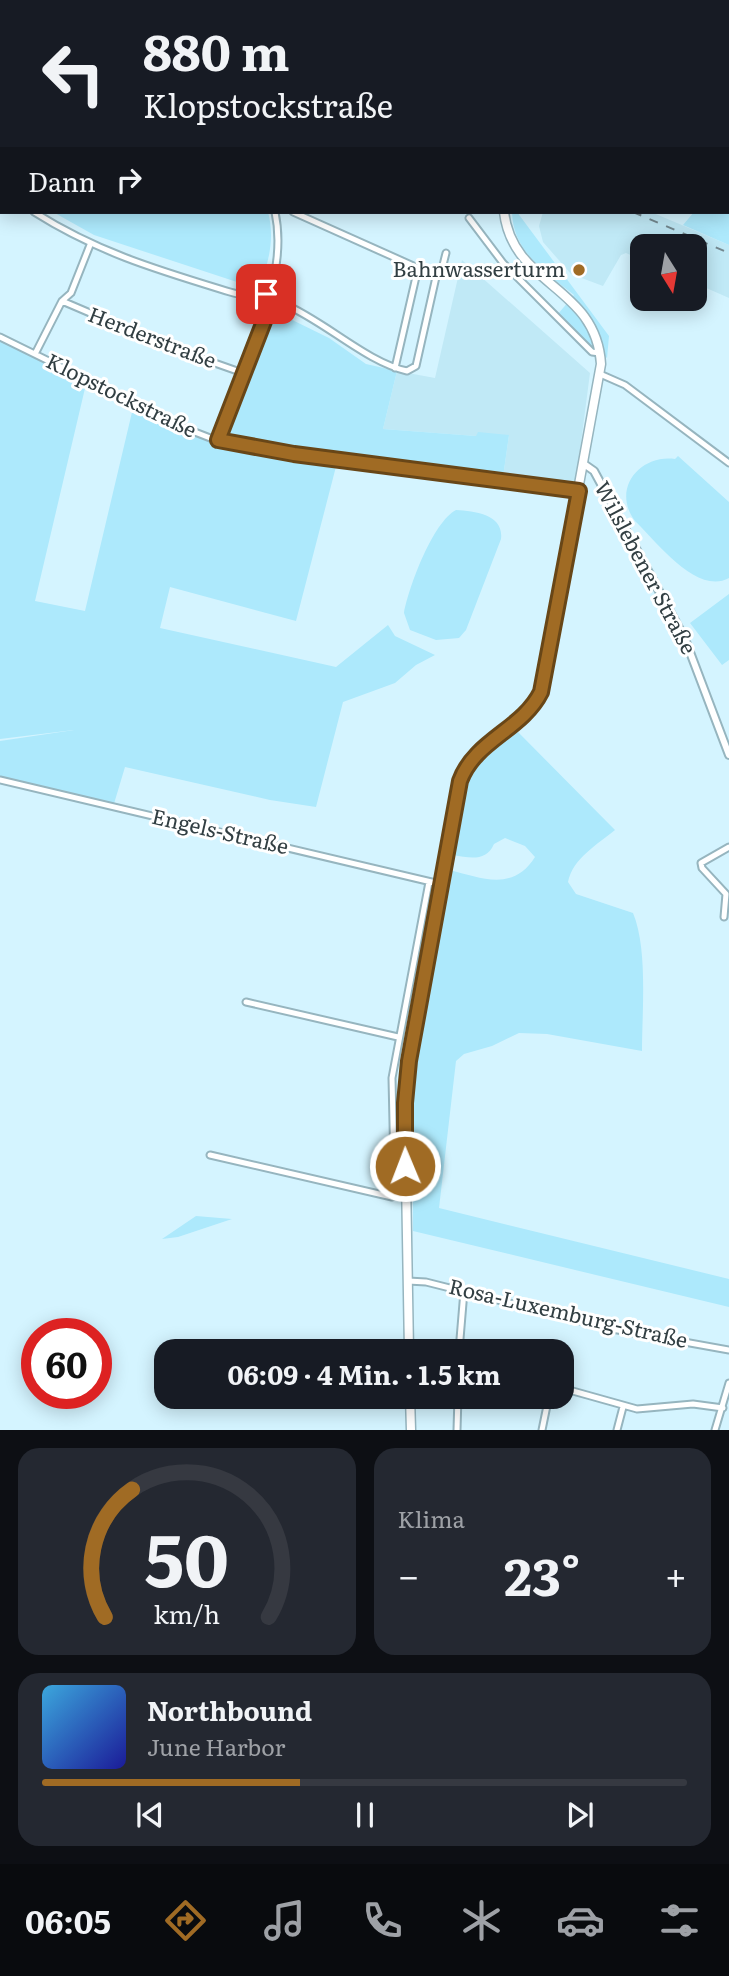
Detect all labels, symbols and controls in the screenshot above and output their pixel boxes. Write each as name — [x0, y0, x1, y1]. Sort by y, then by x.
text: 880 m — [143, 13, 290, 86]
icon: left — [28, 28, 119, 119]
text: Klopstockstraße — [143, 80, 393, 128]
text: Dann — [28, 161, 96, 200]
icon: right — [110, 161, 148, 199]
north arrow — [630, 234, 707, 312]
map controls — [630, 234, 707, 311]
place label: Bahnwasserturm — [393, 252, 565, 283]
marker: Bahnwasserturm — [571, 262, 587, 278]
pin — [236, 264, 296, 324]
icon: arrive — [247, 275, 285, 313]
street label: Herderstraße — [84, 297, 221, 374]
street label: Klopstockstraße — [42, 344, 203, 444]
street label: Wilslebener Straße — [588, 475, 706, 659]
street label: Engels-Straße — [149, 799, 292, 860]
position arrow — [368, 1129, 442, 1203]
street label: Rosa-Luxemburg-Straße — [446, 1269, 691, 1354]
speed limit sign: 60 — [21, 1318, 112, 1409]
text: 06:09 · 4 Min. · 1.5 km — [227, 1354, 501, 1393]
text: Klima — [398, 1501, 465, 1535]
text: 50 — [145, 1502, 229, 1610]
text: 23° — [504, 1535, 580, 1612]
text: − — [398, 1545, 420, 1602]
text: + — [665, 1545, 687, 1602]
text: km/h — [153, 1595, 220, 1632]
text: Northbound — [147, 1690, 312, 1729]
text: June Harbor — [147, 1729, 285, 1763]
icon: previous — [131, 1796, 169, 1834]
icon: pause — [346, 1796, 384, 1834]
icon: next — [561, 1796, 599, 1834]
text: 06:05 — [25, 1896, 111, 1944]
icon: directions — [161, 1896, 210, 1945]
icon: music — [260, 1896, 309, 1945]
icon: phone — [358, 1896, 407, 1945]
icon: climate — [457, 1896, 506, 1945]
icon: car — [556, 1896, 605, 1945]
icon: filters — [655, 1896, 704, 1945]

